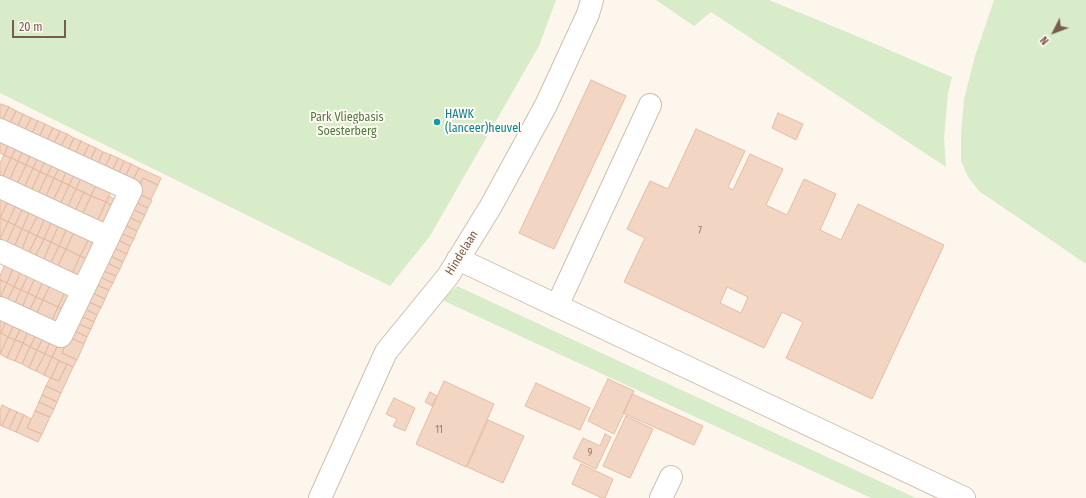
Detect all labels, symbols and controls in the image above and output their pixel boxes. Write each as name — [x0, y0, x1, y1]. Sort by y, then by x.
scale bar — [14, 12, 68, 38]
north arrow — [1034, 12, 1074, 52]
text: 20 m — [19, 20, 43, 34]
text: N — [1038, 34, 1052, 47]
place label: HAWK (lanceer)heuvel — [445, 108, 521, 136]
park label: Park Vliegbasis Soesterberg — [310, 111, 384, 139]
marker: HAWK (lanceer)heuvel — [432, 117, 442, 127]
house number: 7 — [698, 225, 702, 237]
street label: Hindelaan — [443, 228, 481, 278]
house number: 11 — [435, 424, 443, 436]
house number: 9 — [588, 447, 592, 459]

